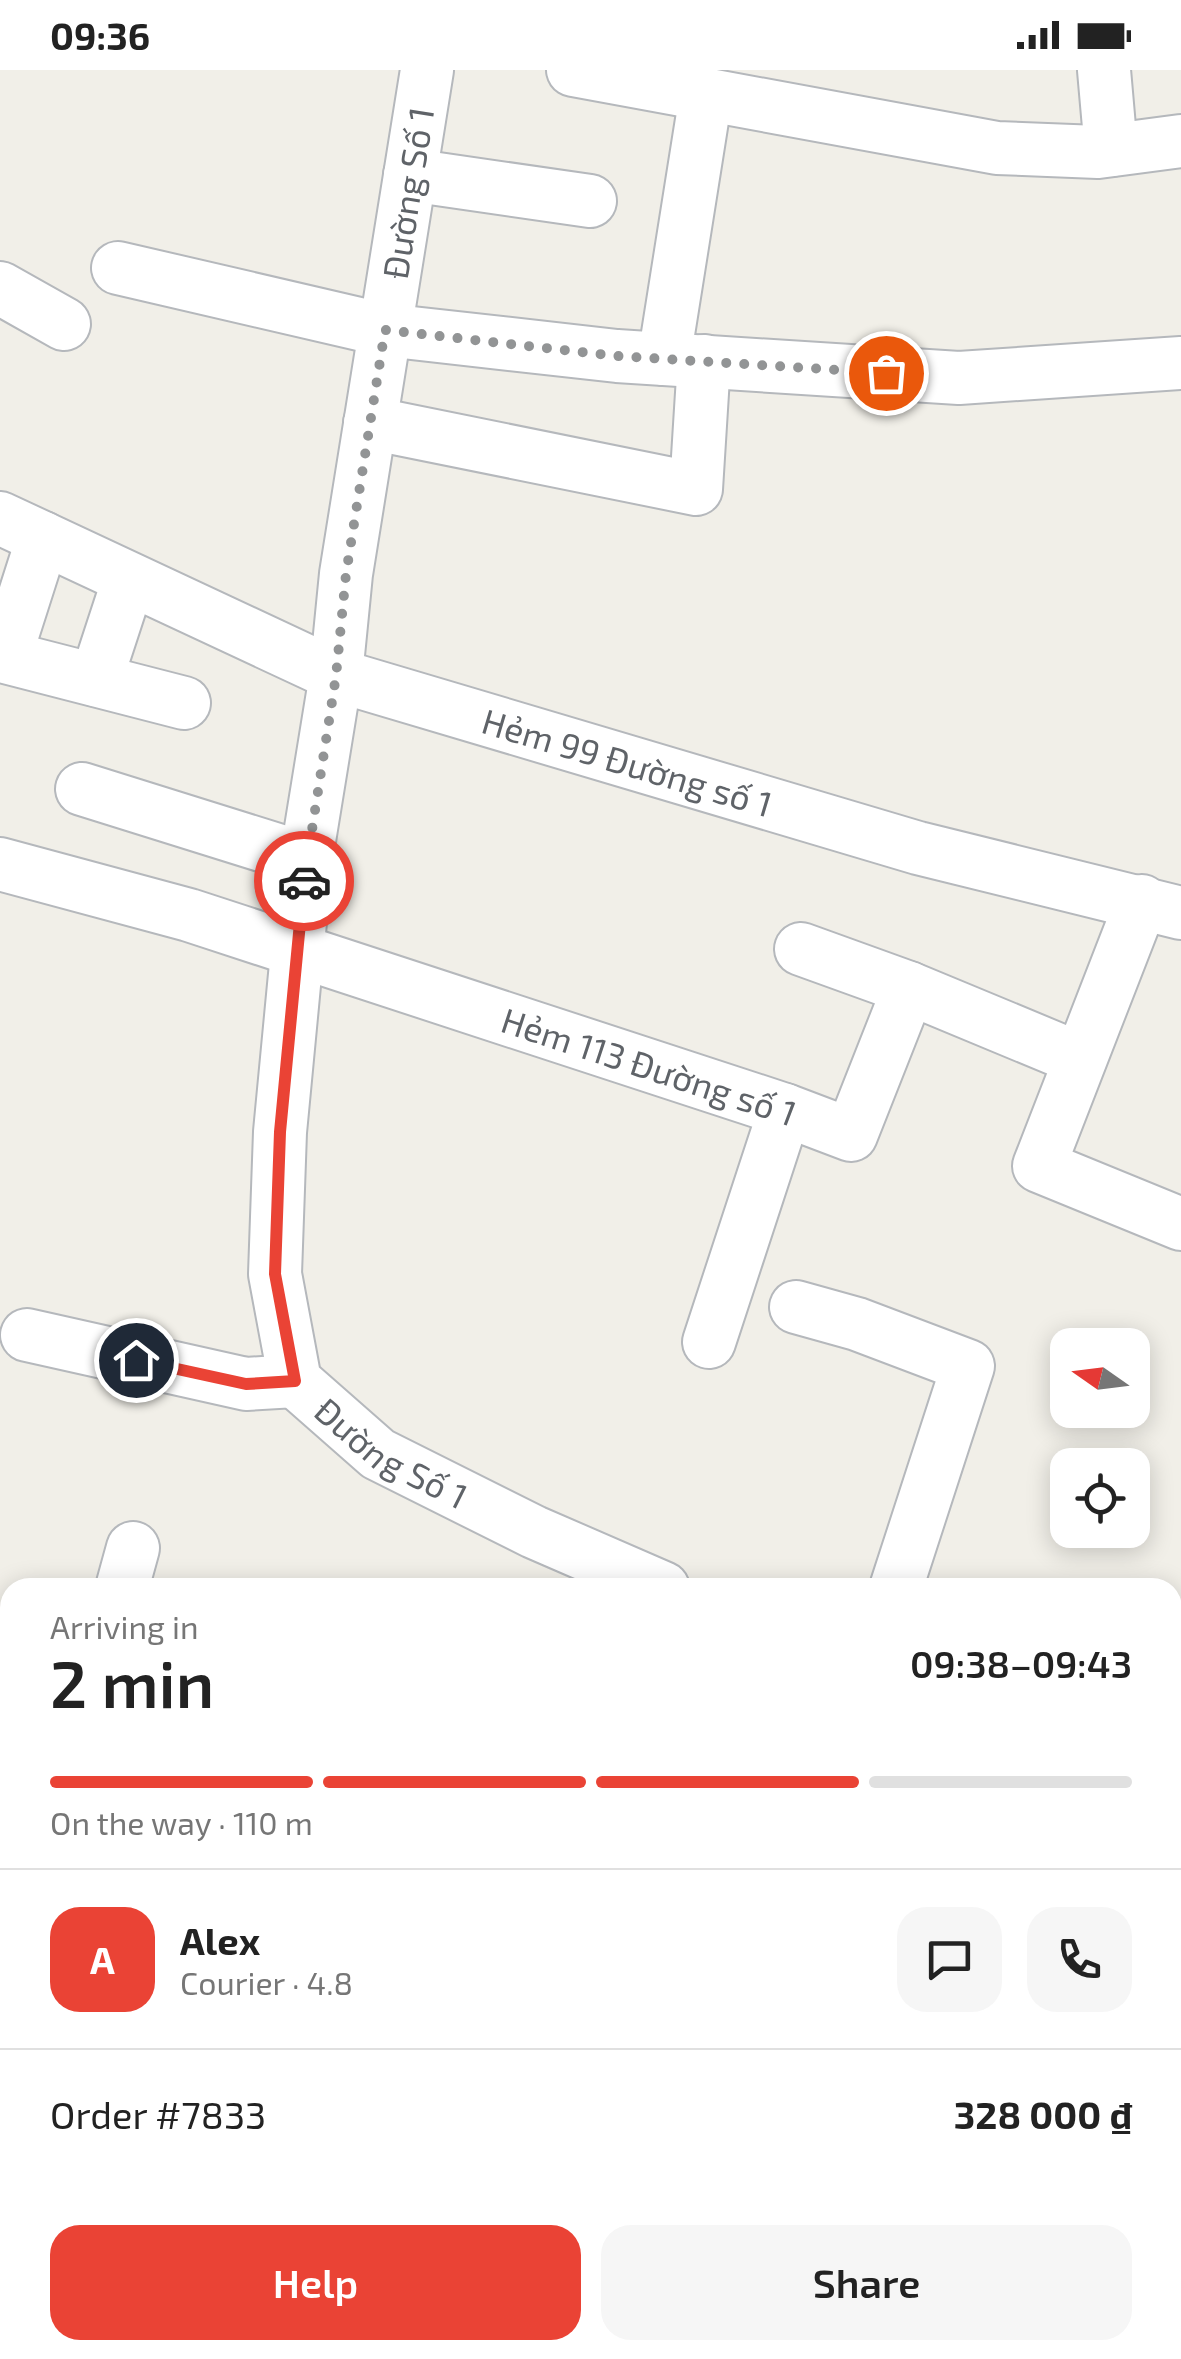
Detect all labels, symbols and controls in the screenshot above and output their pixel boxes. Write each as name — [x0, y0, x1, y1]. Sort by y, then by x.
text: 09:36 — [50, 12, 150, 58]
street label: Đường Số 1 — [373, 104, 441, 282]
pin — [844, 331, 929, 416]
icon: bag — [859, 346, 914, 401]
street label: Hẻm 99 Đường số 1 — [478, 699, 777, 825]
courier — [254, 831, 354, 931]
icon: car — [277, 854, 332, 909]
street label: Hẻm 113 Đường số 1 — [497, 998, 803, 1134]
pin — [94, 1318, 179, 1403]
north arrow — [1050, 1328, 1150, 1428]
map controls — [1050, 1328, 1150, 1548]
icon: home — [109, 1333, 164, 1388]
street label: Đường Số 1 — [307, 1388, 475, 1516]
button: locate — [1050, 1448, 1150, 1548]
text: Arriving in — [50, 1607, 199, 1645]
text: 09:38–09:43 — [910, 1640, 1132, 1686]
text: 2 min — [50, 1643, 214, 1721]
text: On the way · 110 m — [50, 1803, 313, 1841]
button: chat — [897, 1907, 1002, 2012]
button: phone — [1027, 1907, 1132, 2012]
text: Alex — [180, 1917, 260, 1963]
text: A — [90, 1936, 115, 1982]
text: Courier · 4.8 — [180, 1963, 353, 2001]
text: Order #7833 — [50, 2091, 266, 2137]
text: 328 000 ₫ — [954, 2091, 1132, 2137]
button: Help — [50, 2225, 581, 2340]
button: Share — [601, 2225, 1132, 2340]

